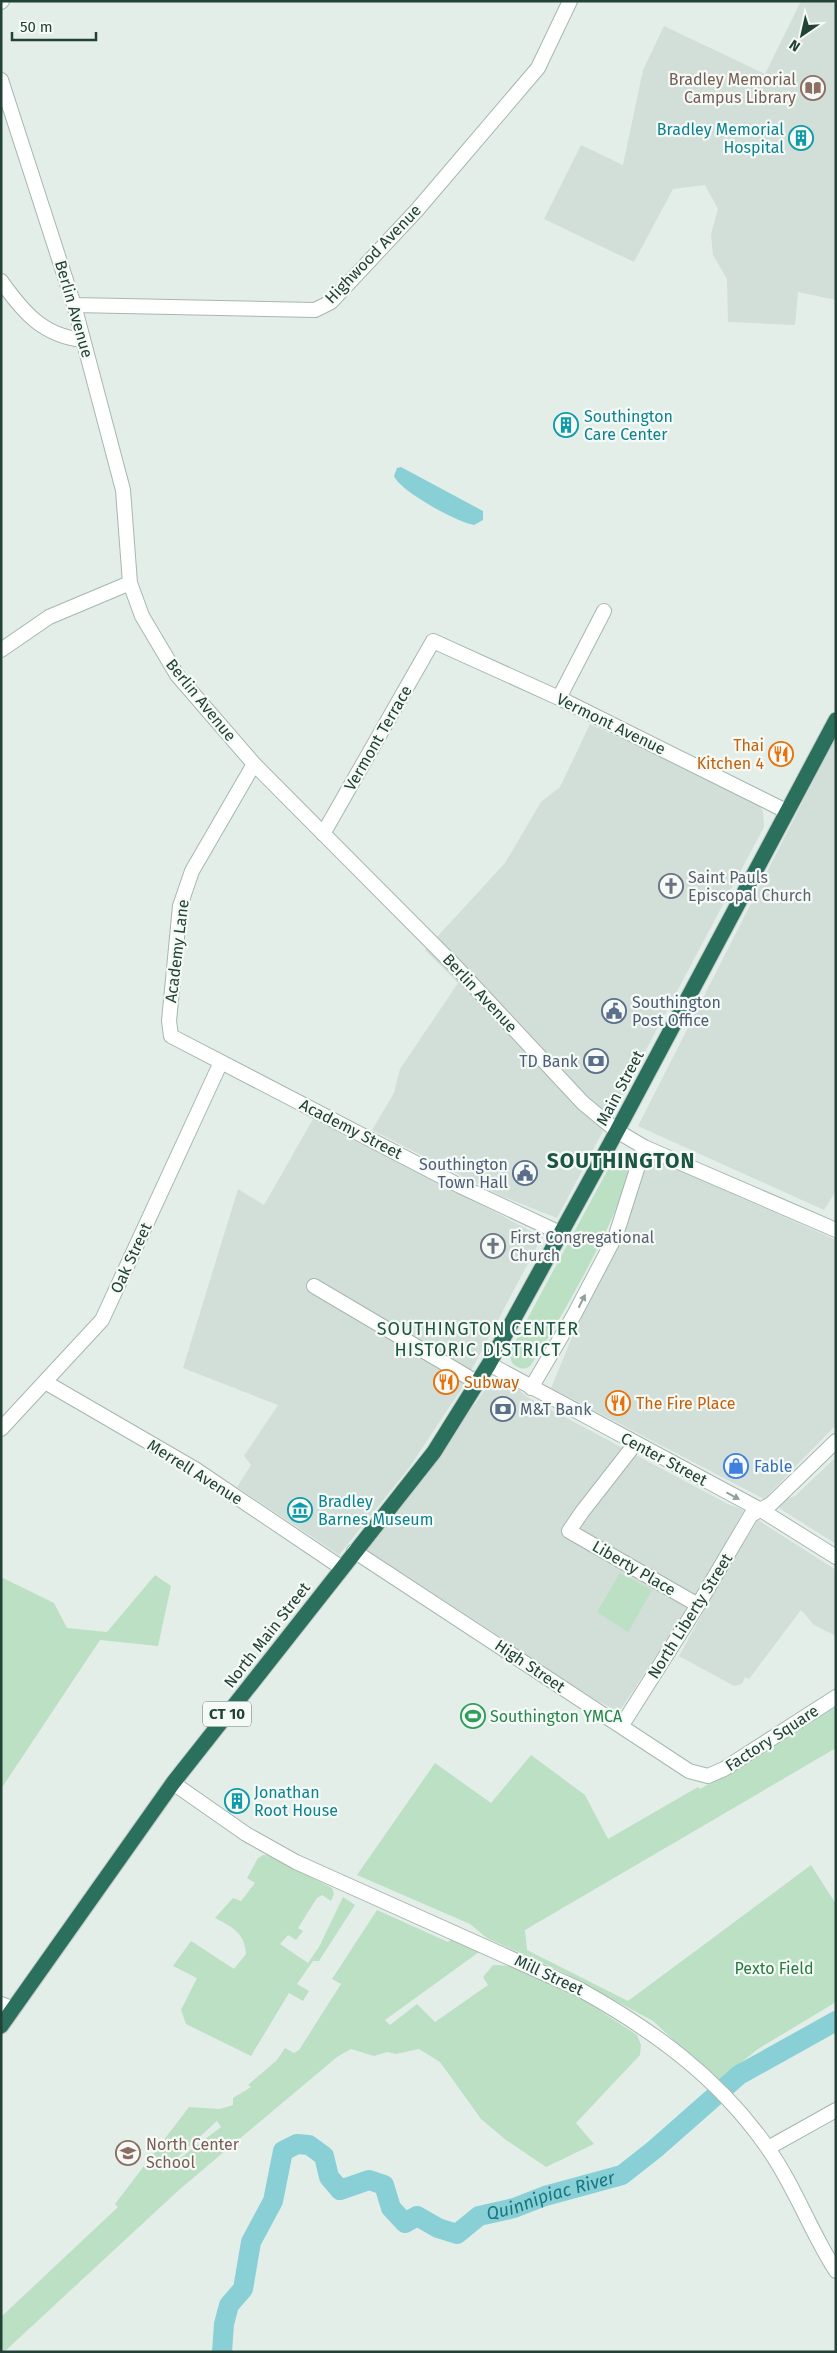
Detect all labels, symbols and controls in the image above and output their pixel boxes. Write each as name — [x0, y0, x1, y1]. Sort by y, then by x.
scale bar — [12, 10, 96, 42]
north arrow — [777, 10, 827, 60]
text: 50 m — [20, 18, 53, 36]
text: N — [786, 36, 804, 55]
place label: Bradley Memorial Campus Library — [669, 70, 796, 107]
library icon: Bradley Memorial Campus Library — [800, 75, 826, 101]
place label: Bradley Memorial Hospital — [657, 120, 784, 157]
building icon: Bradley Memorial Hospital — [788, 125, 814, 151]
street label: Highwood Avenue — [321, 201, 425, 307]
street label: Berlin Avenue — [51, 258, 97, 360]
place label: Southington Care Center — [584, 407, 673, 444]
building icon: Southington Care Center — [553, 412, 579, 438]
street label: Berlin Avenue — [162, 655, 240, 745]
street label: Vermont Terrace — [340, 682, 416, 794]
street label: Vermont Avenue — [553, 689, 669, 759]
place label: Thai Kitchen 4 — [697, 736, 764, 773]
restaurant icon: Thai Kitchen 4 — [768, 741, 794, 767]
place label: Saint Pauls Episcopal Church — [688, 868, 812, 905]
church icon: Saint Pauls Episcopal Church — [658, 873, 684, 899]
street label: Academy Lane — [161, 898, 193, 1004]
street label: Berlin Avenue — [439, 950, 521, 1036]
place label: Southington Post Office — [632, 993, 721, 1030]
public building icon: Southington Post Office — [601, 998, 627, 1024]
street label: Main Street — [592, 1047, 648, 1129]
bank icon: TD Bank — [583, 1048, 609, 1074]
place label: TD Bank — [519, 1052, 579, 1071]
street label: Academy Street — [296, 1095, 406, 1163]
district label: SOUTHINGTON — [547, 1148, 695, 1174]
place label: Southington Town Hall — [419, 1155, 508, 1192]
public building icon: Southington Town Hall — [512, 1160, 538, 1186]
street label: Oak Street — [106, 1220, 156, 1296]
place label: First Congregational Church — [510, 1228, 655, 1265]
church icon: First Congregational Church — [480, 1233, 506, 1259]
one-way arrow — [578, 1293, 586, 1308]
district label: SOUTHINGTON CENTER HISTORIC DISTRICT — [377, 1318, 579, 1361]
restaurant icon: Subway — [433, 1369, 459, 1395]
place label: Subway — [464, 1373, 519, 1392]
restaurant icon: The Fire Place — [605, 1390, 631, 1416]
place label: The Fire Place — [636, 1394, 736, 1413]
bank icon: M&T Bank — [490, 1396, 516, 1422]
place label: M&T Bank — [520, 1400, 592, 1419]
street label: Center Street — [618, 1428, 711, 1490]
street label: Merrell Avenue — [144, 1435, 246, 1509]
shop icon: Fable — [723, 1453, 749, 1479]
place label: Fable — [754, 1457, 792, 1476]
place label: Bradley Barnes Museum — [318, 1492, 433, 1529]
one-way arrow — [725, 1492, 740, 1500]
museum icon: Bradley Barnes Museum — [287, 1497, 313, 1523]
street label: Liberty Place — [589, 1536, 679, 1600]
street label: North Liberty Street — [644, 1550, 736, 1682]
street label: North Main Street — [220, 1578, 314, 1691]
street label: High Street — [491, 1636, 569, 1697]
street label: Factory Square — [722, 1701, 822, 1775]
road number: CT 10 — [203, 1702, 251, 1726]
sports icon: Southington YMCA — [460, 1703, 486, 1729]
place label: Southington YMCA — [490, 1707, 623, 1726]
place label: Jonathan Root House — [254, 1783, 338, 1820]
building icon: Jonathan Root House — [224, 1788, 250, 1814]
street label: Mill Street — [511, 1951, 587, 1999]
park label: Pexto Field — [735, 1959, 813, 1978]
place label: North Center School — [146, 2135, 240, 2172]
school or university icon: North Center School — [115, 2140, 141, 2166]
water label: Quinnipiac River — [484, 2166, 618, 2225]

